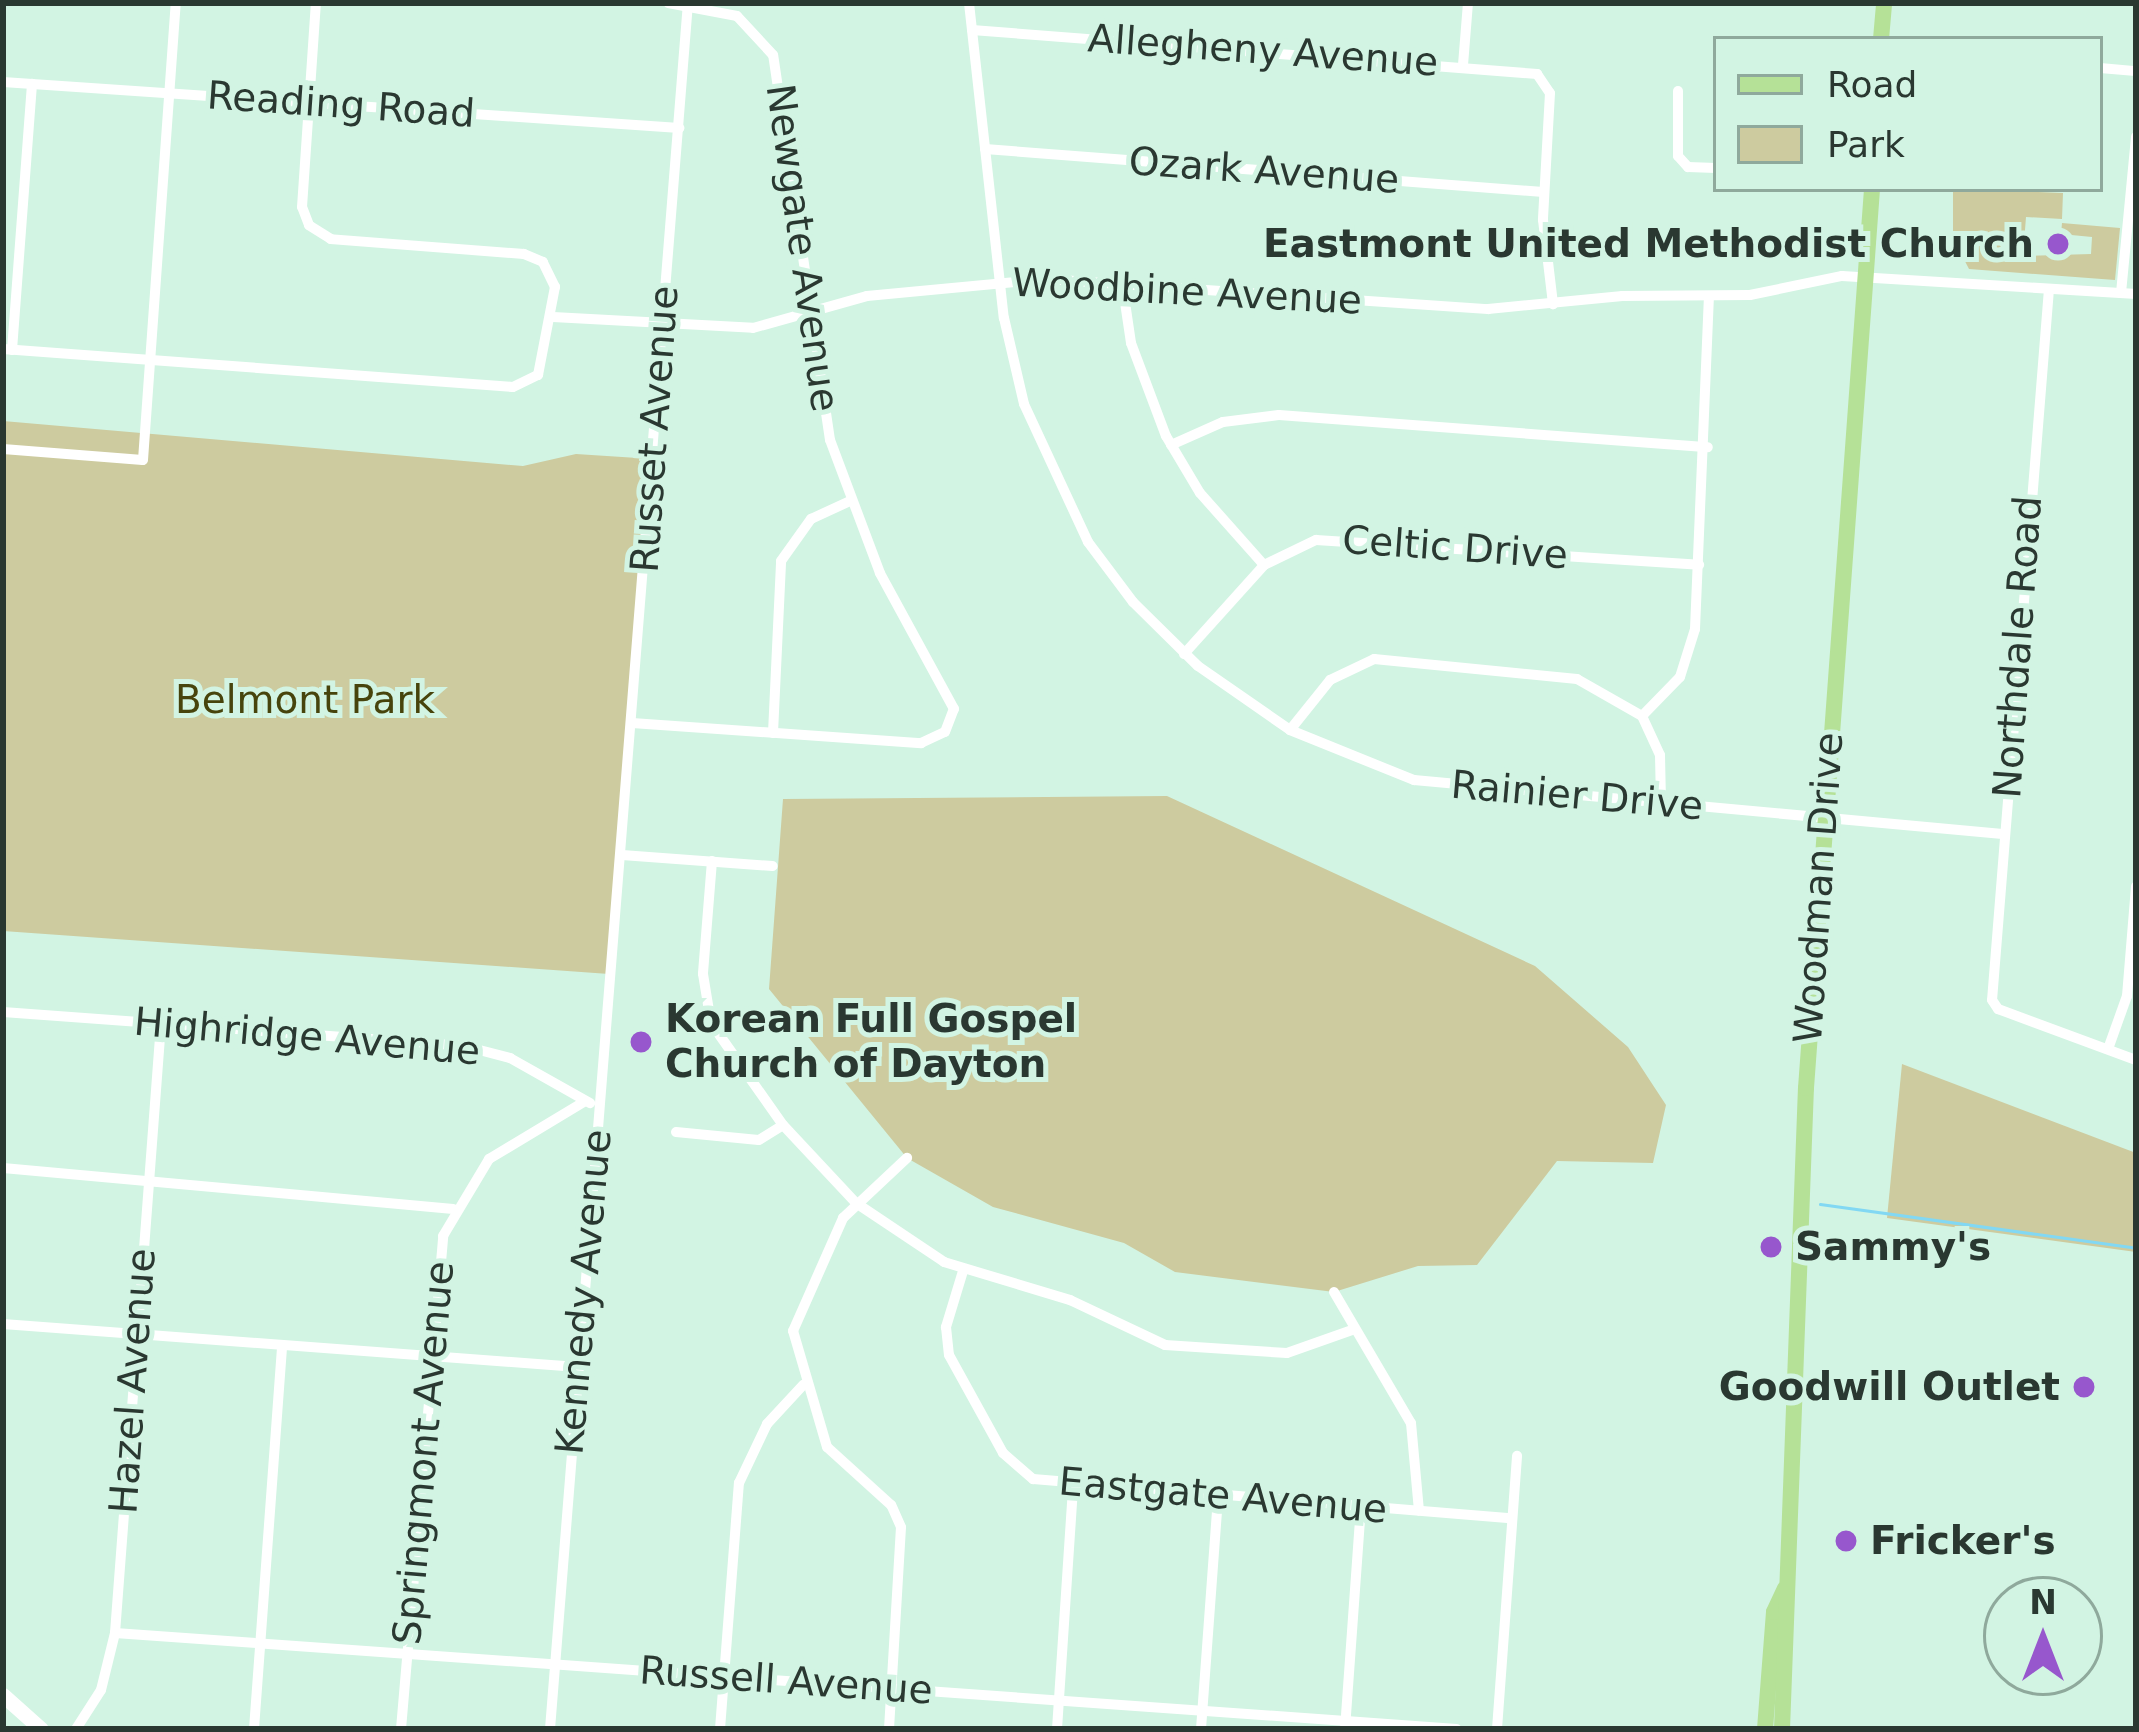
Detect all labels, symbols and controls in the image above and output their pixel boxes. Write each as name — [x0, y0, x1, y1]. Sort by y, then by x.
street label: Allegheny Avenue — [1086, 15, 1440, 87]
legend — [1713, 36, 2103, 192]
text: Road — [1827, 64, 1917, 105]
street label: Reading Road — [205, 72, 477, 138]
street label: Newgate Avenue — [756, 81, 848, 415]
text: Park — [1827, 124, 1905, 165]
street label: Ozark Avenue — [1127, 138, 1401, 204]
place label: Eastmont United Methodist Church — [1263, 221, 2034, 267]
marker: Eastmont United Methodist Church — [2045, 231, 2071, 257]
street label: Woodbine Avenue — [1011, 259, 1363, 325]
street label: Russet Avenue — [622, 284, 688, 574]
street label: Northdale Road — [1984, 494, 2052, 800]
street label: Celtic Drive — [1341, 517, 1569, 579]
park label: Belmont Park — [175, 677, 435, 723]
street label: Woodman Drive — [1785, 731, 1853, 1045]
street label: Rainier Drive — [1449, 762, 1705, 830]
place label: Korean Full Gospel Church of Dayton — [665, 997, 1077, 1088]
street label: Highridge Avenue — [132, 999, 482, 1075]
marker: Korean Full Gospel Church of Dayton — [628, 1029, 654, 1055]
street label: Kennedy Avenue — [546, 1127, 622, 1457]
place label: Sammy's — [1795, 1224, 1991, 1270]
marker: Sammy's — [1758, 1234, 1784, 1260]
street label: Hazel Avenue — [100, 1247, 166, 1515]
street label: Springmont Avenue — [384, 1259, 464, 1647]
place label: Goodwill Outlet — [1719, 1364, 2060, 1410]
marker: Goodwill Outlet — [2071, 1374, 2097, 1400]
street label: Eastgate Avenue — [1057, 1458, 1389, 1534]
place label: Fricker's — [1870, 1518, 2056, 1564]
marker: Fricker's — [1833, 1528, 1859, 1554]
north arrow — [1983, 1576, 2103, 1696]
text: N — [2029, 1583, 2057, 1622]
street label: Russell Avenue — [638, 1647, 934, 1715]

